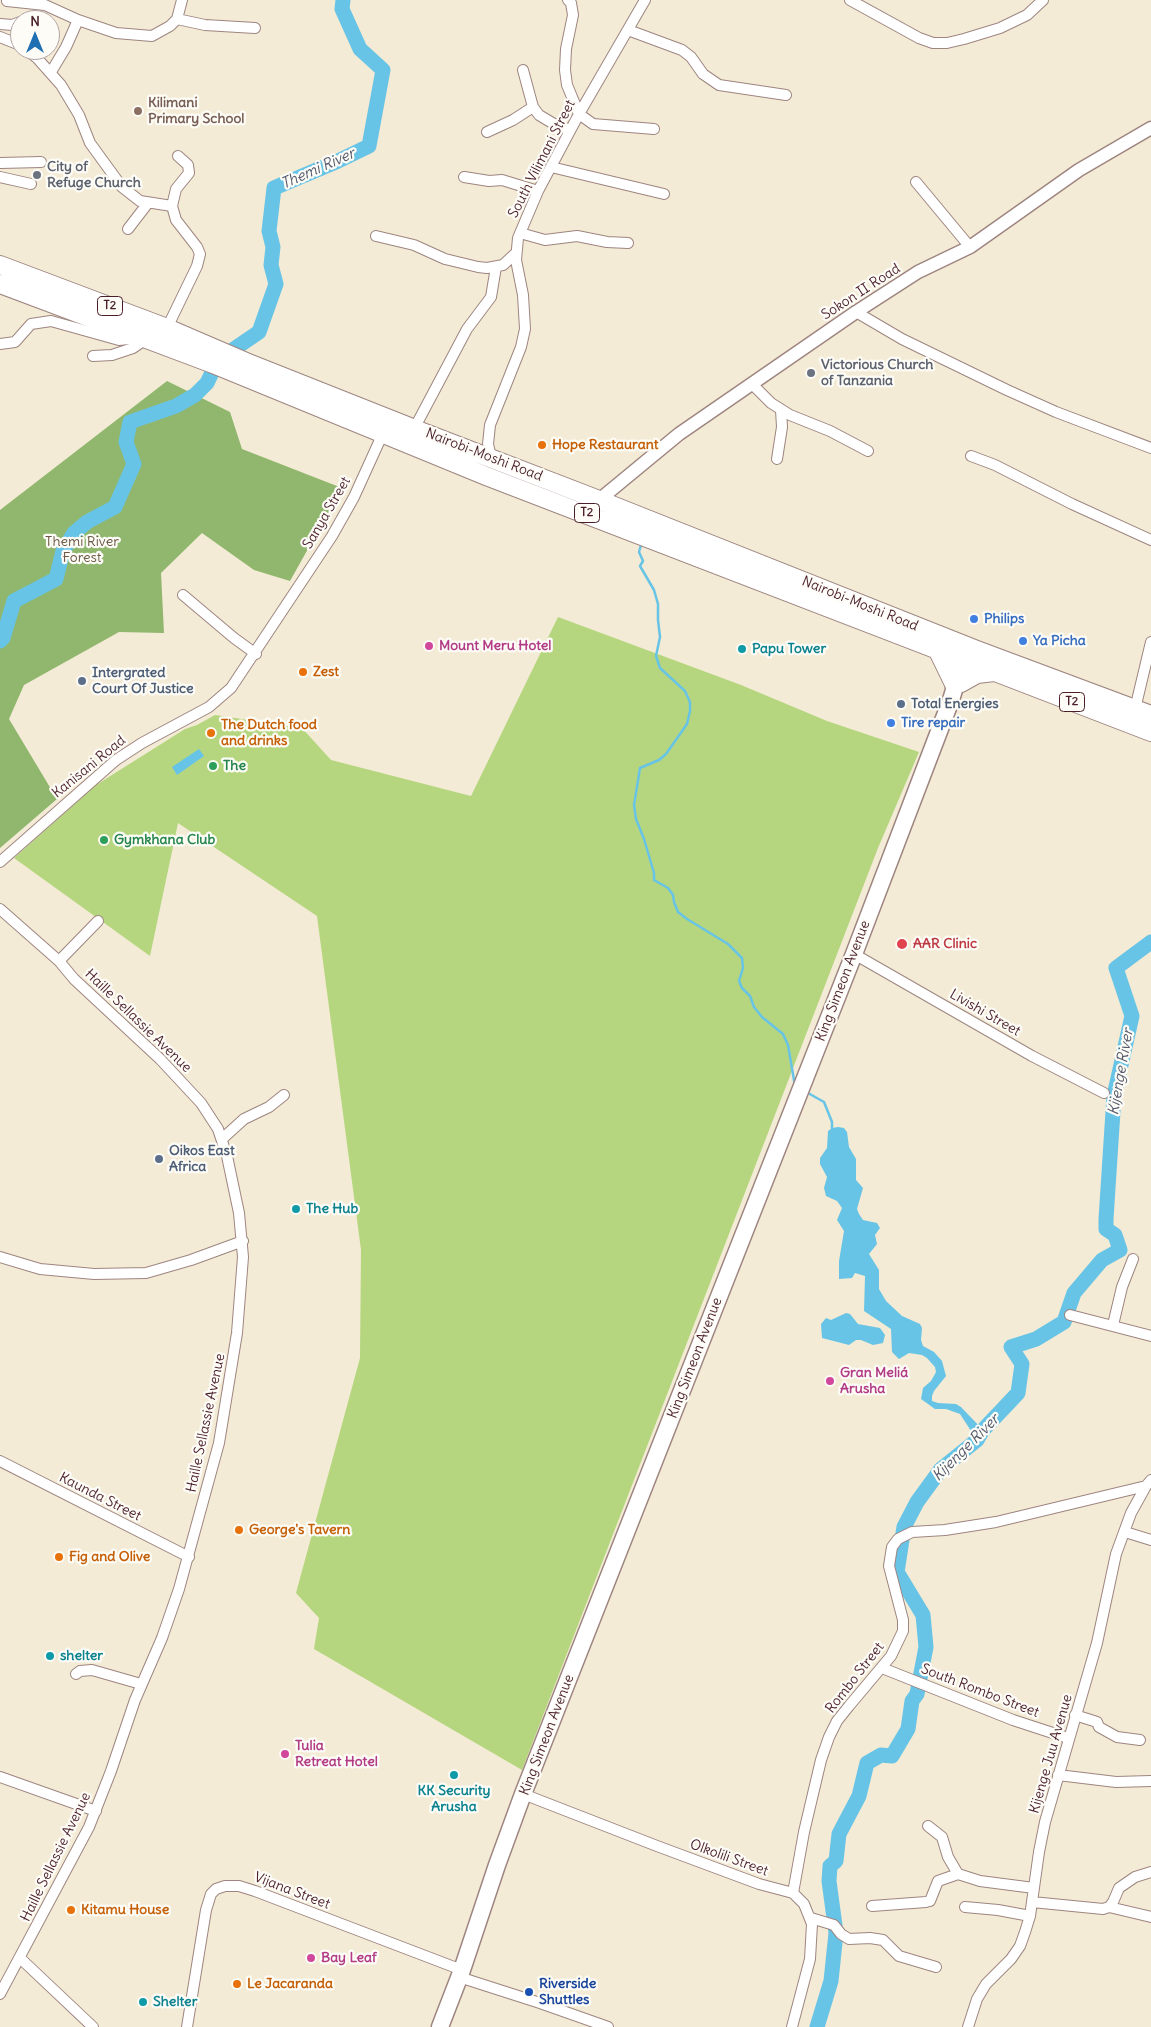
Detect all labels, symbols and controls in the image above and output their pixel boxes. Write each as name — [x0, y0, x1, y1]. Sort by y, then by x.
north arrow — [10, 10, 60, 60]
text: N — [30, 12, 40, 30]
place label: Kilimani Primary School — [148, 95, 244, 128]
street label: South Vilimani Street — [505, 97, 579, 221]
marker: Kilimani Primary School — [132, 105, 144, 117]
water label: Themi River — [278, 145, 358, 193]
place label: City of Refuge Church — [47, 159, 141, 192]
marker: City of Refuge Church — [31, 169, 43, 181]
street label: Sokon II Road — [819, 260, 903, 324]
road number: T2 — [98, 296, 122, 316]
place label: Victorious Church of Tanzania — [821, 357, 933, 390]
marker: Victorious Church of Tanzania — [805, 367, 817, 379]
street label: Nairobi-Moshi Road — [423, 425, 545, 485]
place label: Hope Restaurant — [552, 437, 658, 453]
marker: Hope Restaurant — [536, 439, 548, 451]
street label: Sanya Street — [300, 474, 354, 552]
road number: T2 — [574, 503, 600, 522]
park label: Themi River Forest — [45, 534, 119, 566]
street label: Nairobi-Moshi Road — [799, 573, 921, 635]
place label: Philips — [984, 611, 1024, 627]
marker: Philips — [968, 613, 980, 625]
place label: Ya Picha — [1033, 633, 1086, 649]
marker: Ya Picha — [1017, 635, 1029, 647]
place label: Mount Meru Hotel — [439, 638, 551, 654]
marker: Mount Meru Hotel — [423, 640, 435, 652]
place label: Papu Tower — [752, 641, 826, 657]
marker: Papu Tower — [736, 643, 748, 655]
place label: Zest — [313, 664, 339, 680]
place label: Intergrated Court Of Justice — [92, 665, 194, 698]
marker: Zest — [297, 666, 309, 678]
marker: Intergrated Court Of Justice — [76, 675, 88, 687]
road number: T2 — [1060, 692, 1084, 712]
place label: Total Energies — [911, 696, 999, 712]
marker: Total Energies — [895, 698, 907, 710]
place label: Tire repair — [901, 715, 965, 731]
place label: The Dutch food and drinks — [221, 717, 317, 750]
marker: Tire repair — [885, 717, 897, 729]
marker: The Dutch food and drinks — [205, 727, 217, 739]
street label: Kanisani Road — [49, 732, 129, 802]
place label: The — [223, 758, 246, 774]
marker: The — [207, 760, 219, 772]
place label: Gymkhana Club — [114, 832, 215, 848]
marker: Gymkhana Club — [98, 834, 110, 846]
street label: King Simeon Avenue — [812, 918, 874, 1044]
place label: AAR Clinic — [913, 936, 977, 952]
marker: AAR Clinic — [895, 937, 909, 951]
street label: Haille Sellassie Avenue — [81, 966, 195, 1076]
street label: Livishi Street — [947, 986, 1023, 1040]
water label: Kijenge River — [1105, 1028, 1137, 1116]
place label: Oikos East Africa — [169, 1143, 235, 1176]
marker: Oikos East Africa — [153, 1153, 165, 1165]
place label: The Hub — [306, 1201, 358, 1217]
marker: The Hub — [290, 1203, 302, 1215]
street label: King Simeon Avenue — [664, 1295, 726, 1421]
street label: Haille Sellassie Avenue — [183, 1352, 229, 1494]
place label: Gran Meliá Arusha — [840, 1365, 908, 1398]
marker: Gran Meliá Arusha — [824, 1375, 836, 1387]
water label: Kijenge River — [929, 1411, 1003, 1485]
street label: Kaunda Street — [56, 1469, 144, 1525]
place label: George's Tavern — [249, 1522, 350, 1538]
marker: George's Tavern — [233, 1524, 245, 1536]
place label: Fig and Olive — [69, 1549, 150, 1565]
marker: Fig and Olive — [53, 1551, 65, 1563]
street label: Rombo Street — [822, 1639, 888, 1717]
place label: shelter — [60, 1648, 103, 1664]
marker: shelter — [44, 1650, 56, 1662]
street label: South Rombo Street — [919, 1661, 1041, 1721]
street label: King Simeon Avenue — [516, 1672, 578, 1798]
street label: Kijenge Juu Avenue — [1026, 1693, 1076, 1815]
place label: Tulia Retreat Hotel — [295, 1738, 378, 1770]
marker: Tulia Retreat Hotel — [279, 1748, 291, 1760]
marker: KK Security Arusha — [448, 1769, 460, 1781]
place label: KK Security Arusha — [418, 1783, 490, 1815]
street label: Haille Sellassie Avenue — [17, 1790, 95, 1924]
street label: Olkolili Street — [688, 1836, 770, 1880]
street label: Vijana Street — [252, 1869, 332, 1913]
place label: Kitamu House — [81, 1902, 169, 1918]
marker: Kitamu House — [65, 1904, 77, 1916]
place label: Bay Leaf — [321, 1950, 377, 1966]
marker: Bay Leaf — [305, 1952, 317, 1964]
place label: Le Jacaranda — [247, 1976, 333, 1992]
place label: Riverside Shuttles — [539, 1976, 596, 2008]
marker: Le Jacaranda — [231, 1978, 243, 1990]
marker: Riverside Shuttles — [523, 1986, 535, 1998]
place label: Shelter — [153, 1994, 197, 2010]
marker: Shelter — [137, 1996, 149, 2008]

